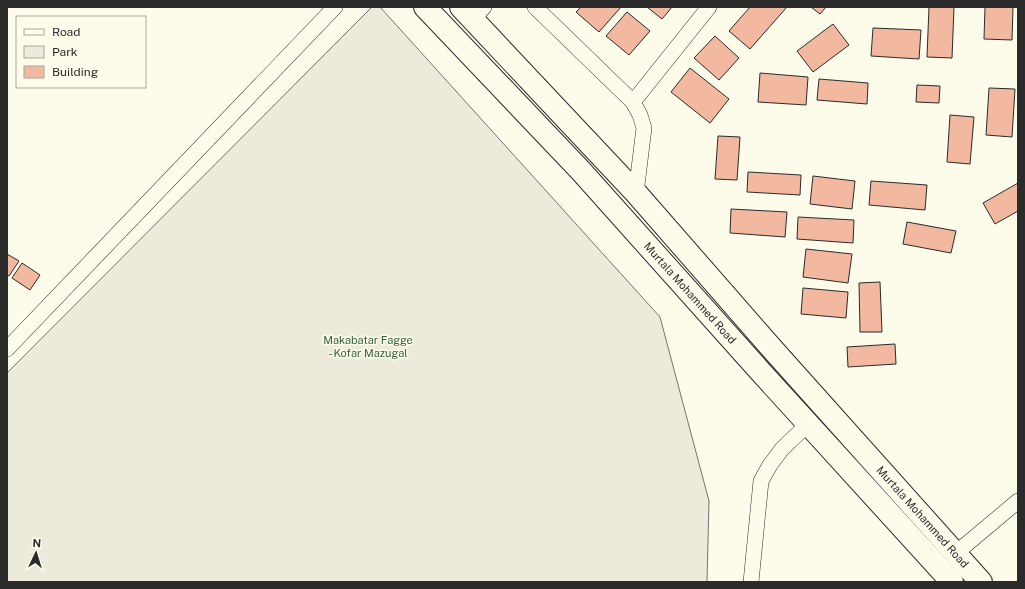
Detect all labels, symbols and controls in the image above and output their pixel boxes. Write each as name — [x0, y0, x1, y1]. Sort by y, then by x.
legend — [16, 16, 146, 88]
text: Road — [52, 25, 80, 39]
text: Park — [52, 45, 78, 59]
text: Building — [52, 65, 98, 79]
street label: Murtala Mohammed Road — [642, 240, 738, 346]
park label: Makabatar Fagge - Kofar Mazugal — [323, 334, 413, 359]
street label: Murtala Mohammed Road — [874, 464, 971, 570]
north arrow — [16, 533, 56, 573]
text: N — [32, 537, 41, 549]

